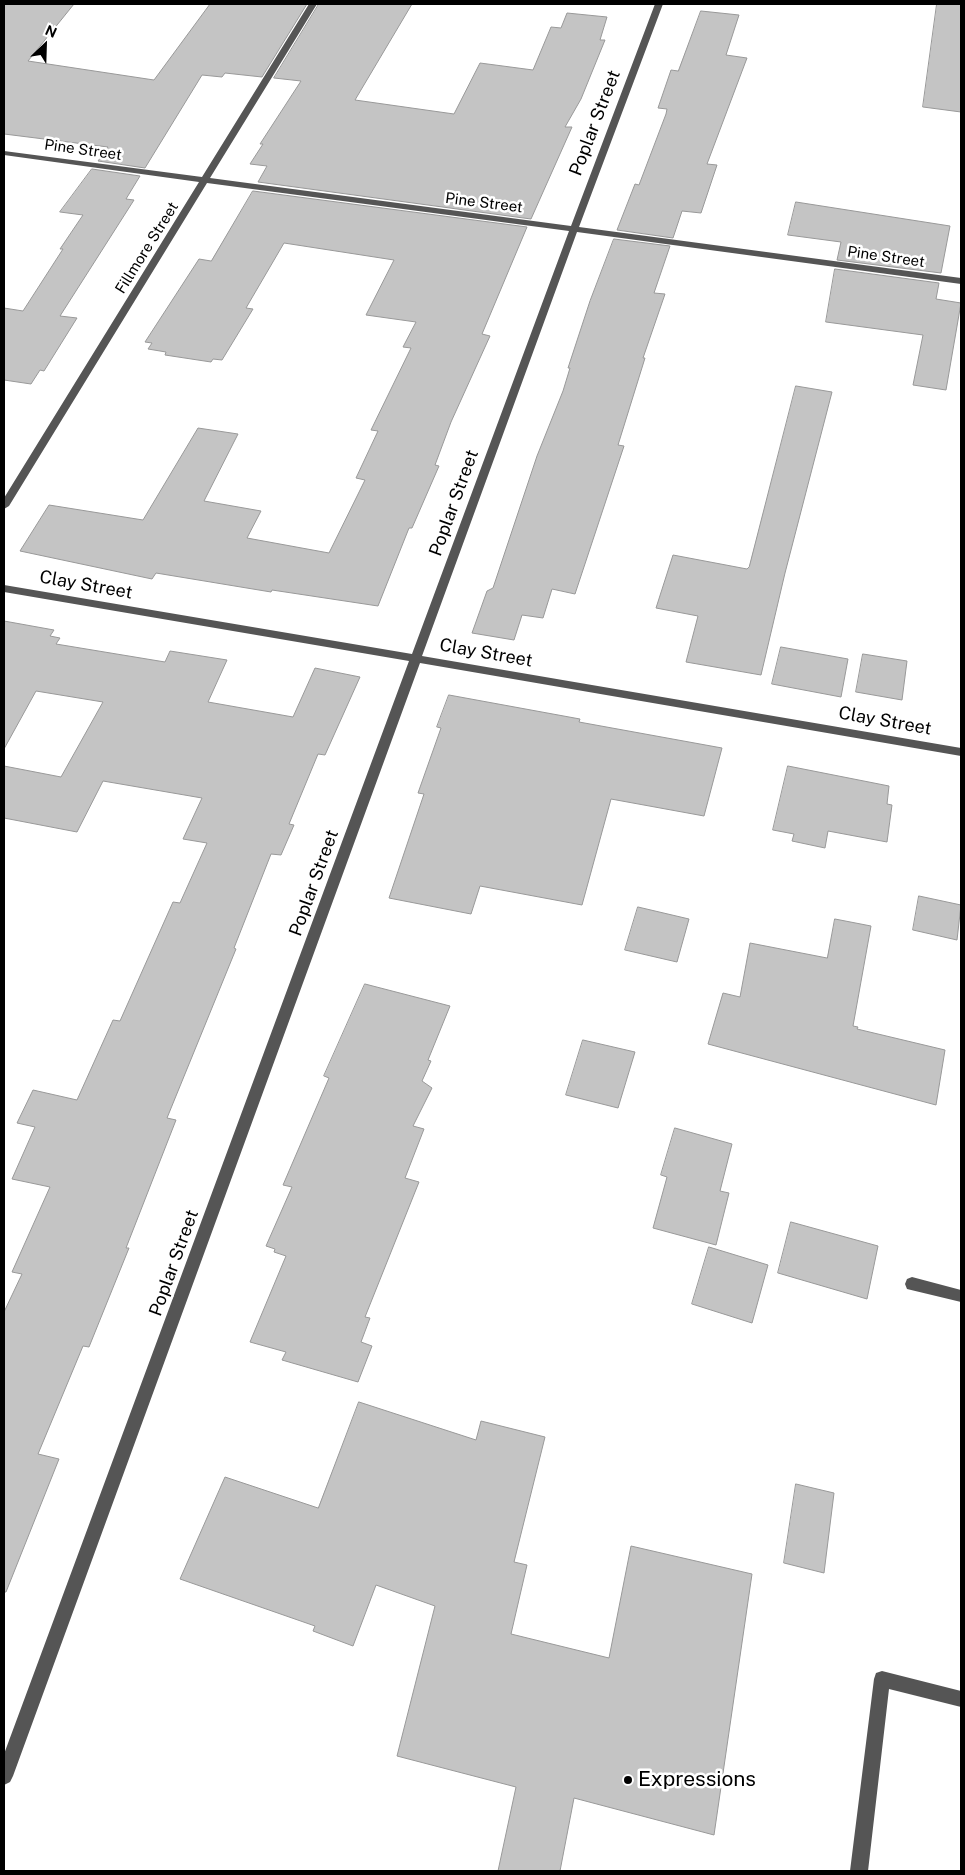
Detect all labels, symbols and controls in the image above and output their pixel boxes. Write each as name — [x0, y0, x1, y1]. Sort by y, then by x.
north arrow — [20, 20, 70, 70]
text: N — [43, 22, 59, 41]
street label: Poplar Street — [565, 67, 625, 179]
street label: Pine Street — [43, 136, 123, 164]
street label: Pine Street — [444, 189, 524, 217]
street label: Fillmore Street — [112, 199, 182, 297]
street label: Pine Street — [846, 243, 926, 271]
street label: Poplar Street — [425, 447, 483, 559]
street label: Clay Street — [38, 566, 134, 604]
street label: Clay Street — [438, 634, 534, 672]
street label: Clay Street — [837, 702, 933, 740]
street label: Poplar Street — [285, 827, 343, 939]
street label: Poplar Street — [145, 1207, 203, 1319]
place label: Expressions — [638, 1767, 756, 1793]
marker: Expressions — [622, 1774, 634, 1786]

